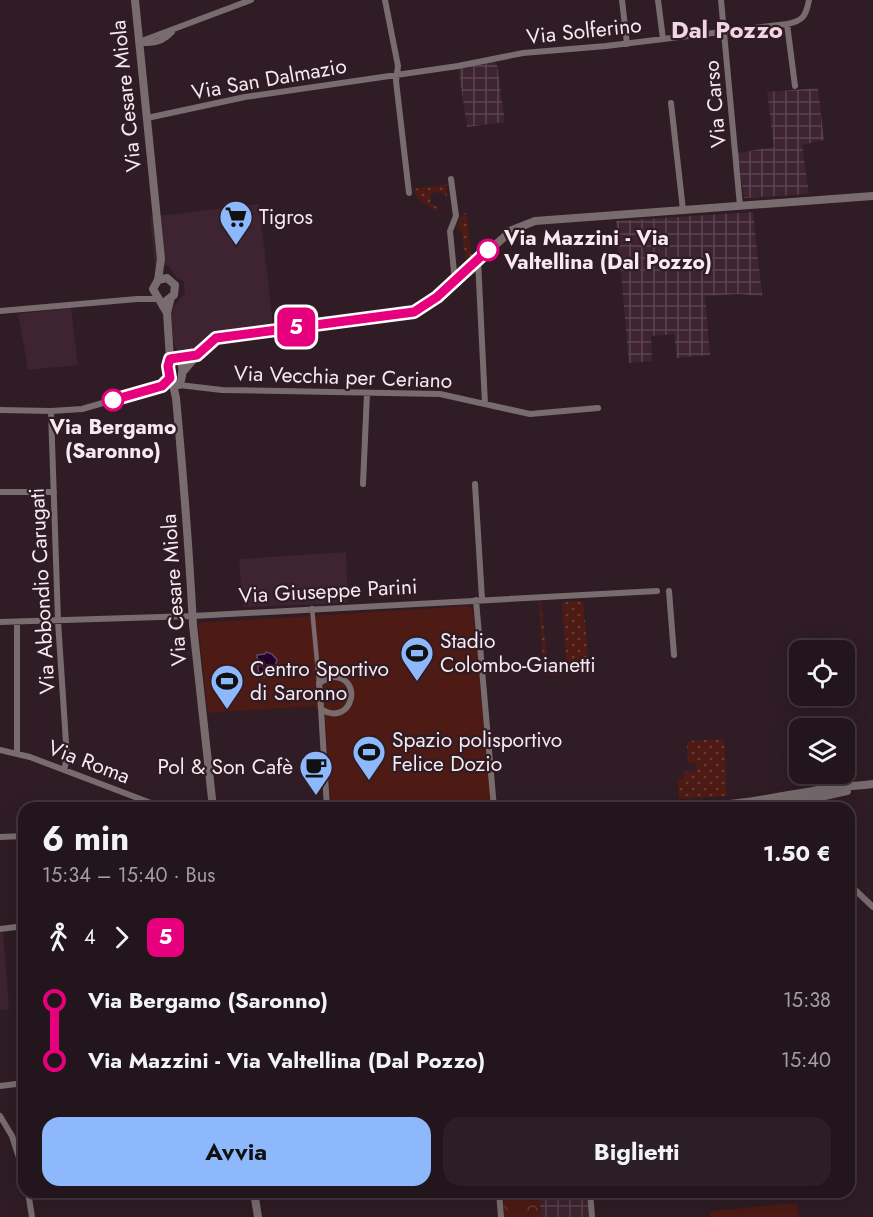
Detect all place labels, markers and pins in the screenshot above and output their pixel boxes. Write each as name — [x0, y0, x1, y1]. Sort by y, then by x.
supermarket icon: Tigros — [218, 199, 254, 246]
place label: Tigros — [259, 202, 313, 232]
place label: Via Mazzini - Via Valtellina (Dal Pozzo) — [503, 223, 712, 277]
marker: Via Mazzini - Via Valtellina (Dal Pozzo) — [477, 239, 499, 261]
marker: Via Bergamo (Saronno) — [102, 389, 124, 411]
place label: Via Bergamo (Saronno) — [49, 412, 176, 466]
place label: Stadio Colombo-Gianetti — [440, 626, 596, 680]
sports icon: Stadio Colombo-Gianetti — [399, 635, 435, 682]
place label: Centro Sportivo di Saronno — [250, 654, 389, 708]
sports icon: Centro Sportivo di Saronno — [209, 663, 245, 710]
place label: Spazio polisportivo Felice Dozio — [392, 725, 562, 779]
sports icon: Spazio polisportivo Felice Dozio — [351, 734, 387, 781]
cafe icon: Pol & Son Cafè — [298, 749, 334, 796]
place label: Pol & Son Cafè — [157, 752, 293, 782]

